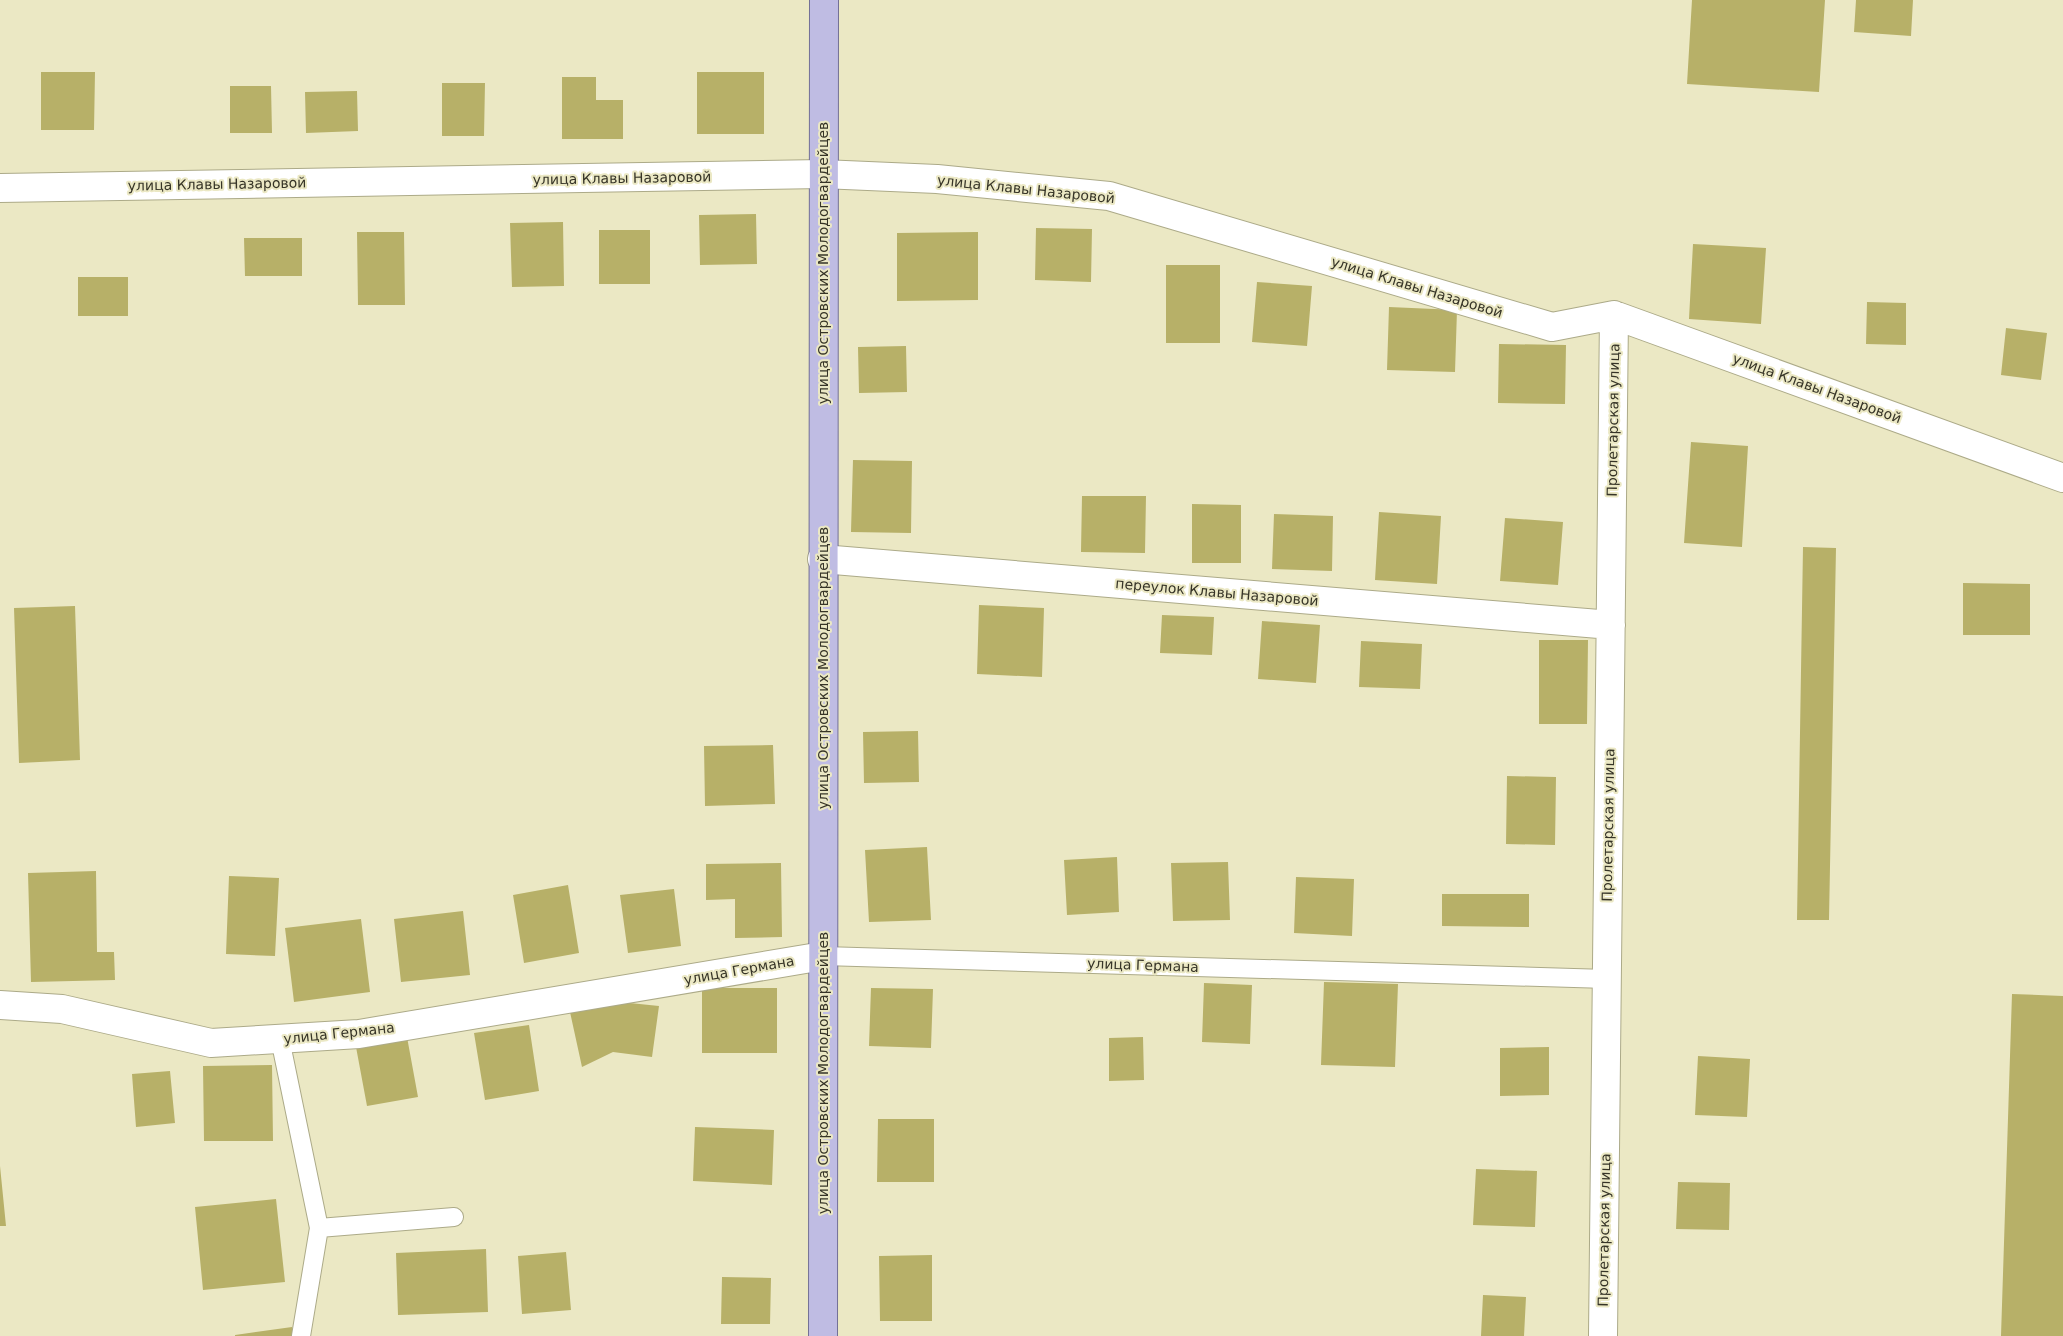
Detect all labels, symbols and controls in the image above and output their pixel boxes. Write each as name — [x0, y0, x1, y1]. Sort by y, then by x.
street label: улица Островских Молодогвардейцев — [815, 122, 831, 404]
street label: улица Клавы Назаровой — [533, 168, 711, 188]
street label: улица Клавы Назаровой — [936, 172, 1116, 206]
street label: улица Клавы Назаровой — [128, 174, 306, 194]
street label: улица Клавы Назаровой — [1329, 253, 1505, 321]
street label: Пролетарская улица — [1604, 343, 1622, 497]
street label: улица Клавы Назаровой — [1730, 350, 1904, 426]
street label: улица Островских Молодогвардейцев — [815, 527, 831, 809]
street label: переулок Клавы Назаровой — [1115, 575, 1319, 609]
street label: Пролетарская улица — [1599, 748, 1617, 902]
street label: улица Островских Молодогвардейцев — [815, 932, 831, 1214]
street label: улица Германа — [683, 952, 795, 988]
street label: улица Германа — [1087, 955, 1199, 975]
street label: улица Германа — [283, 1019, 395, 1047]
street label: Пролетарская улица — [1595, 1153, 1613, 1307]

